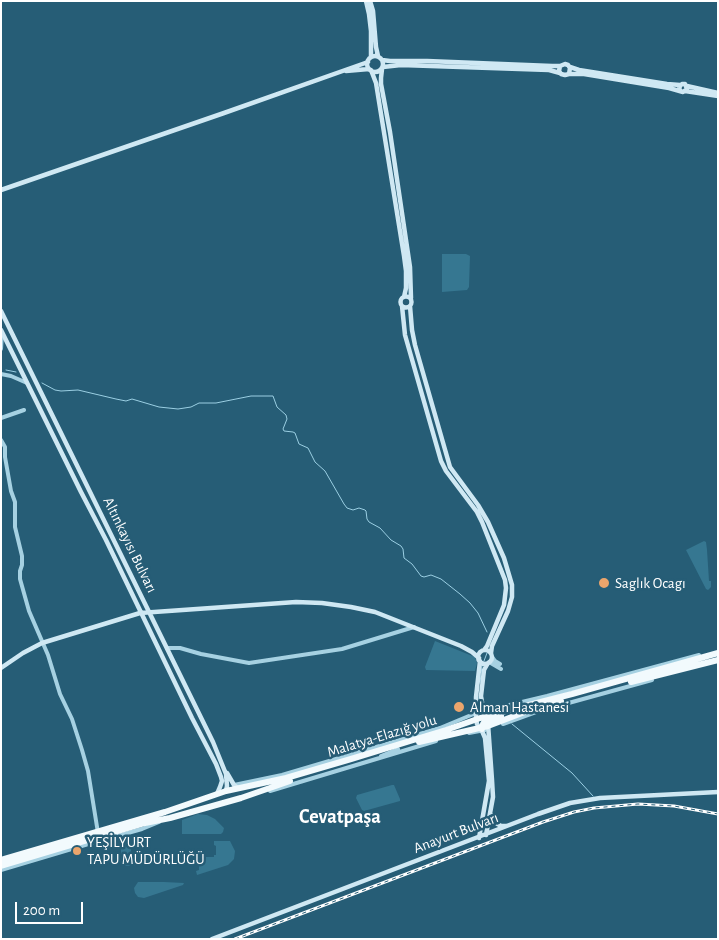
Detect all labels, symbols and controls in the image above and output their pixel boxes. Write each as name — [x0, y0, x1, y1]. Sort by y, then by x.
street label: Altınkayısı Bulvarı — [99, 494, 161, 596]
place label: Saglık Ocagı — [615, 574, 686, 592]
marker: Saglık Ocagı — [597, 576, 611, 590]
place label: Alman Hastanesi — [470, 698, 569, 716]
marker: Alman Hastanesi — [452, 700, 466, 714]
street label: Malatya-Elazığ yolu — [325, 711, 439, 761]
district label: Cevatpaşa — [299, 805, 381, 829]
street label: Anayurt Bulvarı — [411, 809, 501, 857]
place label: YEŞİLYURT TAPU MÜDÜRLÜĞÜ — [87, 833, 205, 868]
marker: YEŞİLYURT TAPU MÜDÜRLÜĞÜ — [71, 845, 83, 857]
scale bar — [18, 892, 85, 924]
text: 200 m — [23, 903, 60, 918]

